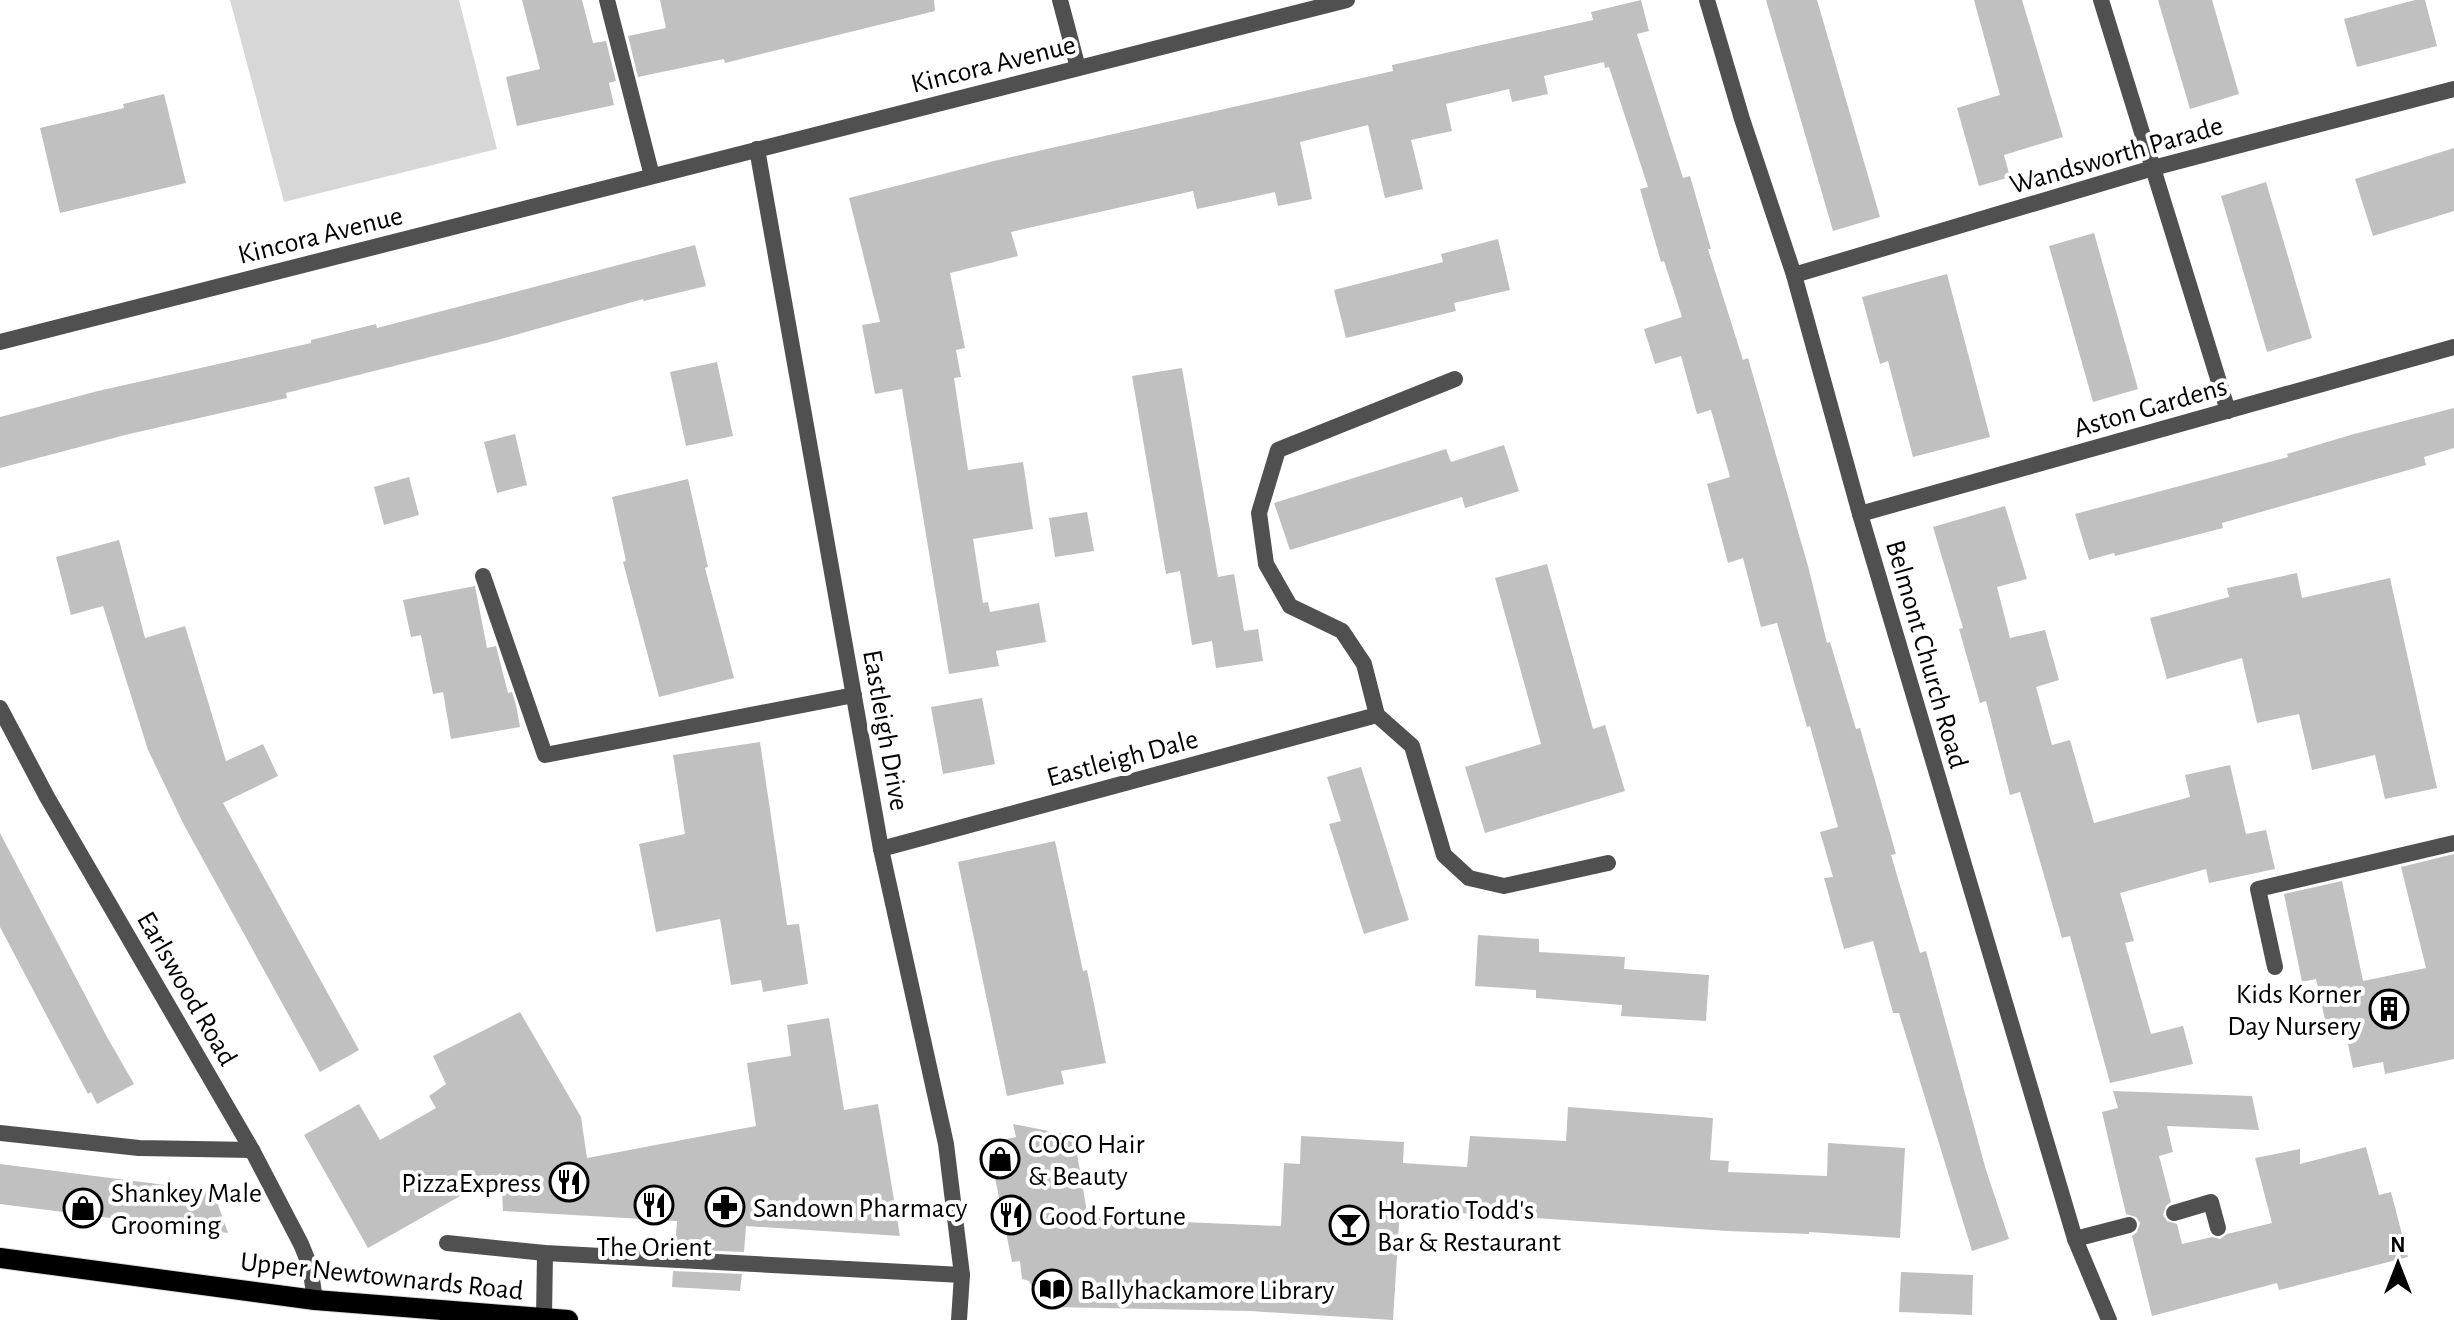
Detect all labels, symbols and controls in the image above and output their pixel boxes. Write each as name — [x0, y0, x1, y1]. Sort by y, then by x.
street label: Kincora Avenue — [908, 31, 1079, 99]
street label: Wandsworth Parade — [2007, 112, 2226, 200]
street label: Kincora Avenue — [235, 202, 406, 270]
street label: Aston Gardens — [2071, 373, 2230, 443]
street label: Belmont Church Road — [1880, 537, 1972, 772]
street label: Eastleigh Drive — [857, 648, 913, 813]
street label: Eastleigh Dale — [1044, 725, 1201, 793]
street label: Earlswood Road — [131, 907, 242, 1071]
place label: Kids Korner Day Nursery — [2227, 981, 2361, 1041]
building icon: Kids Korner Day Nursery — [2368, 988, 2410, 1030]
place label: COCO Hair & Beauty — [1028, 1131, 1145, 1191]
shop icon: COCO Hair & Beauty — [979, 1138, 1021, 1180]
restaurant icon: PizzaExpress — [548, 1161, 590, 1203]
place label: PizzaExpress — [401, 1170, 541, 1198]
place label: Shankey Male Grooming — [111, 1180, 262, 1240]
restaurant icon: The Orient — [633, 1184, 675, 1226]
pharmacy icon: Sandown Pharmacy — [704, 1186, 746, 1228]
shop icon: Shankey Male Grooming — [62, 1187, 104, 1229]
restaurant icon: Good Fortune — [990, 1194, 1032, 1236]
place label: Sandown Pharmacy — [753, 1195, 967, 1223]
place label: Horatio Todd's Bar & Restaurant — [1377, 1197, 1561, 1257]
place label: Good Fortune — [1039, 1203, 1186, 1231]
bar icon: Horatio Todd's Bar & Restaurant — [1328, 1204, 1370, 1246]
north arrow — [2358, 1224, 2438, 1304]
place label: The Orient — [596, 1234, 712, 1262]
text: N — [2390, 1234, 2406, 1256]
street label: Upper Newtownards Road — [239, 1248, 525, 1306]
library icon: Ballyhackamore Library — [1031, 1268, 1073, 1310]
place label: Ballyhackamore Library — [1080, 1277, 1335, 1305]

